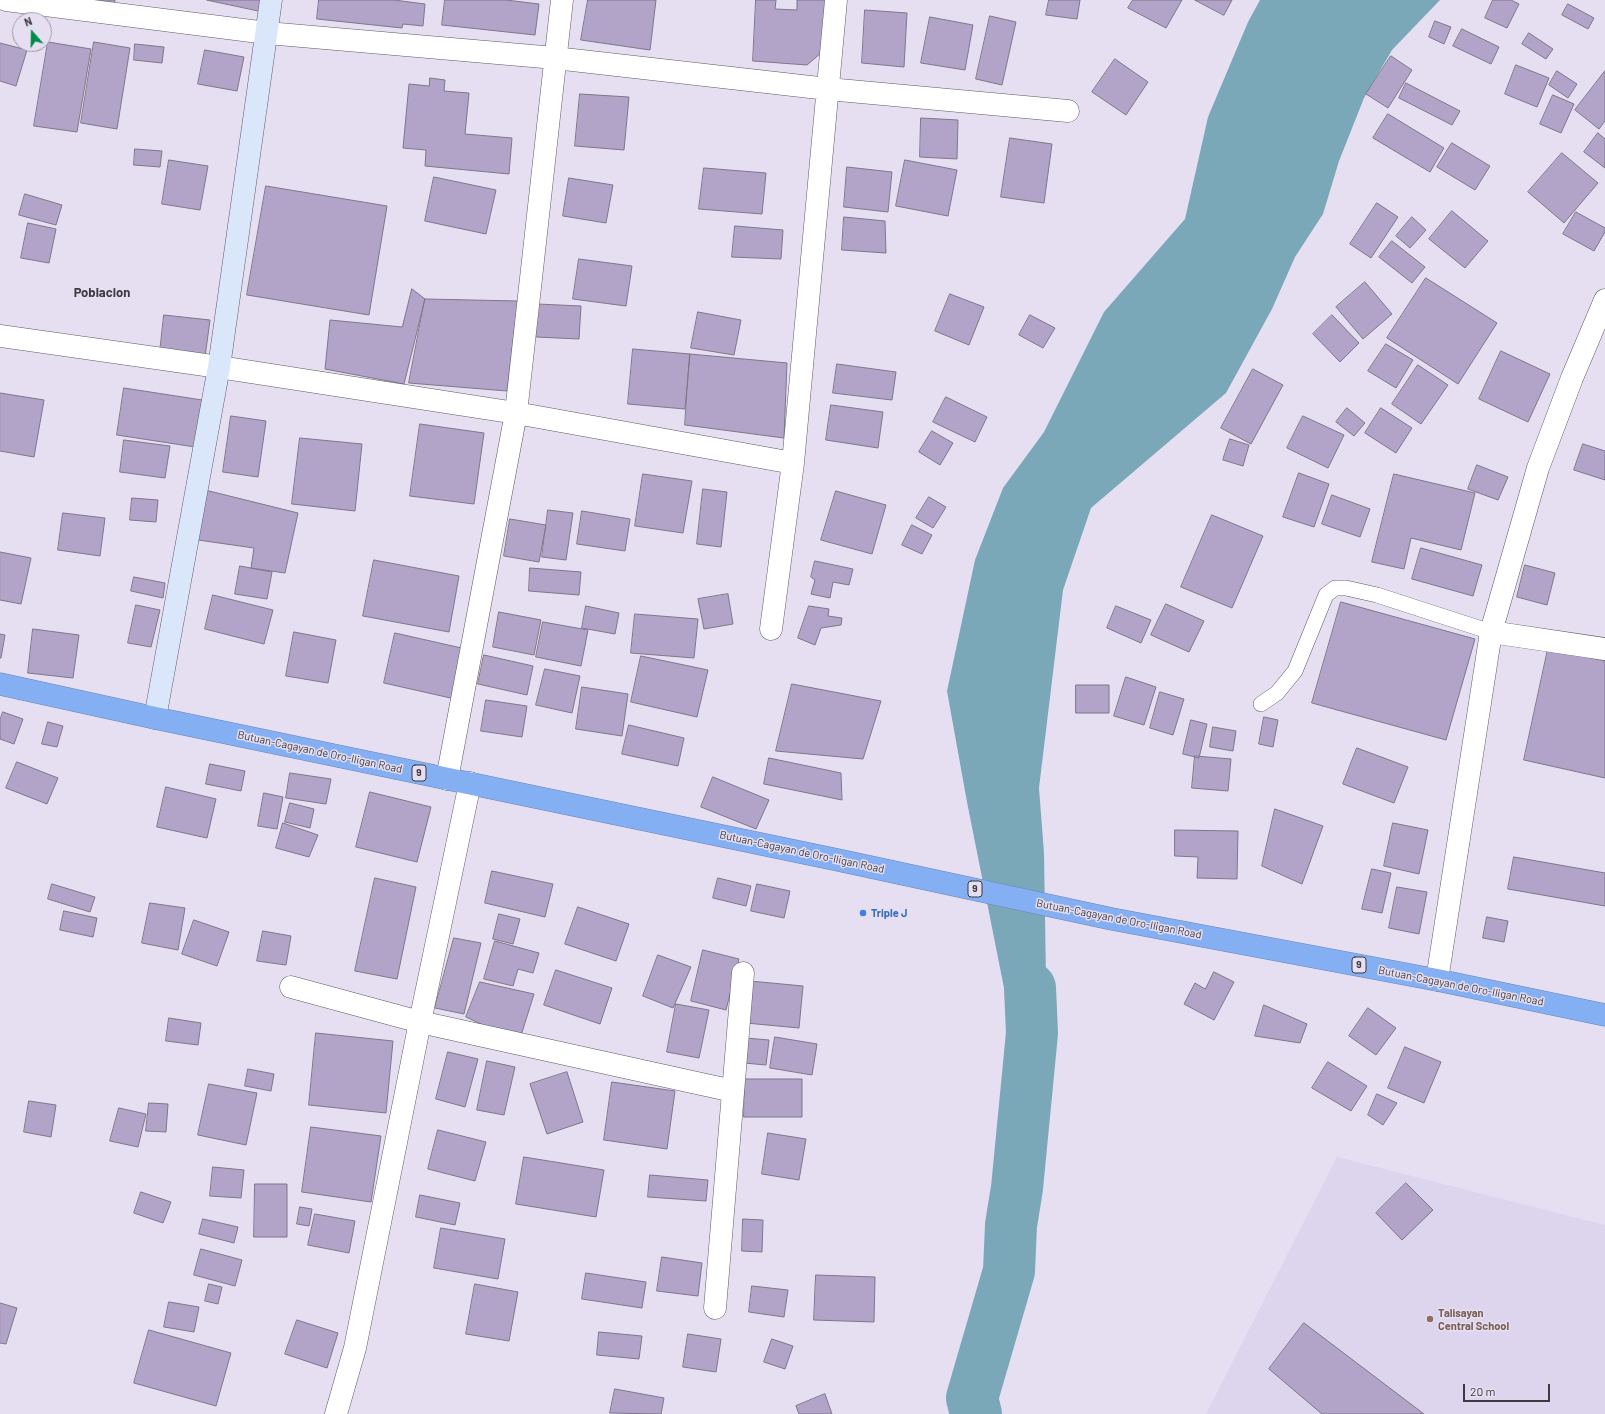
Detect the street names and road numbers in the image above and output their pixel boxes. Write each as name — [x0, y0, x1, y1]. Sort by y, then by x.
street label: Butuan-Cagayan de Oro-Iligan Road — [236, 728, 404, 776]
road number: 9 — [412, 765, 426, 781]
street label: Butuan-Cagayan de Oro-Iligan Road — [718, 828, 886, 876]
road number: 9 — [968, 881, 982, 897]
street label: Butuan-Cagayan de Oro-Iligan Road — [1035, 896, 1203, 942]
road number: 9 — [1352, 957, 1366, 973]
street label: Butuan-Cagayan de Oro-Iligan Road — [1377, 963, 1545, 1009]

